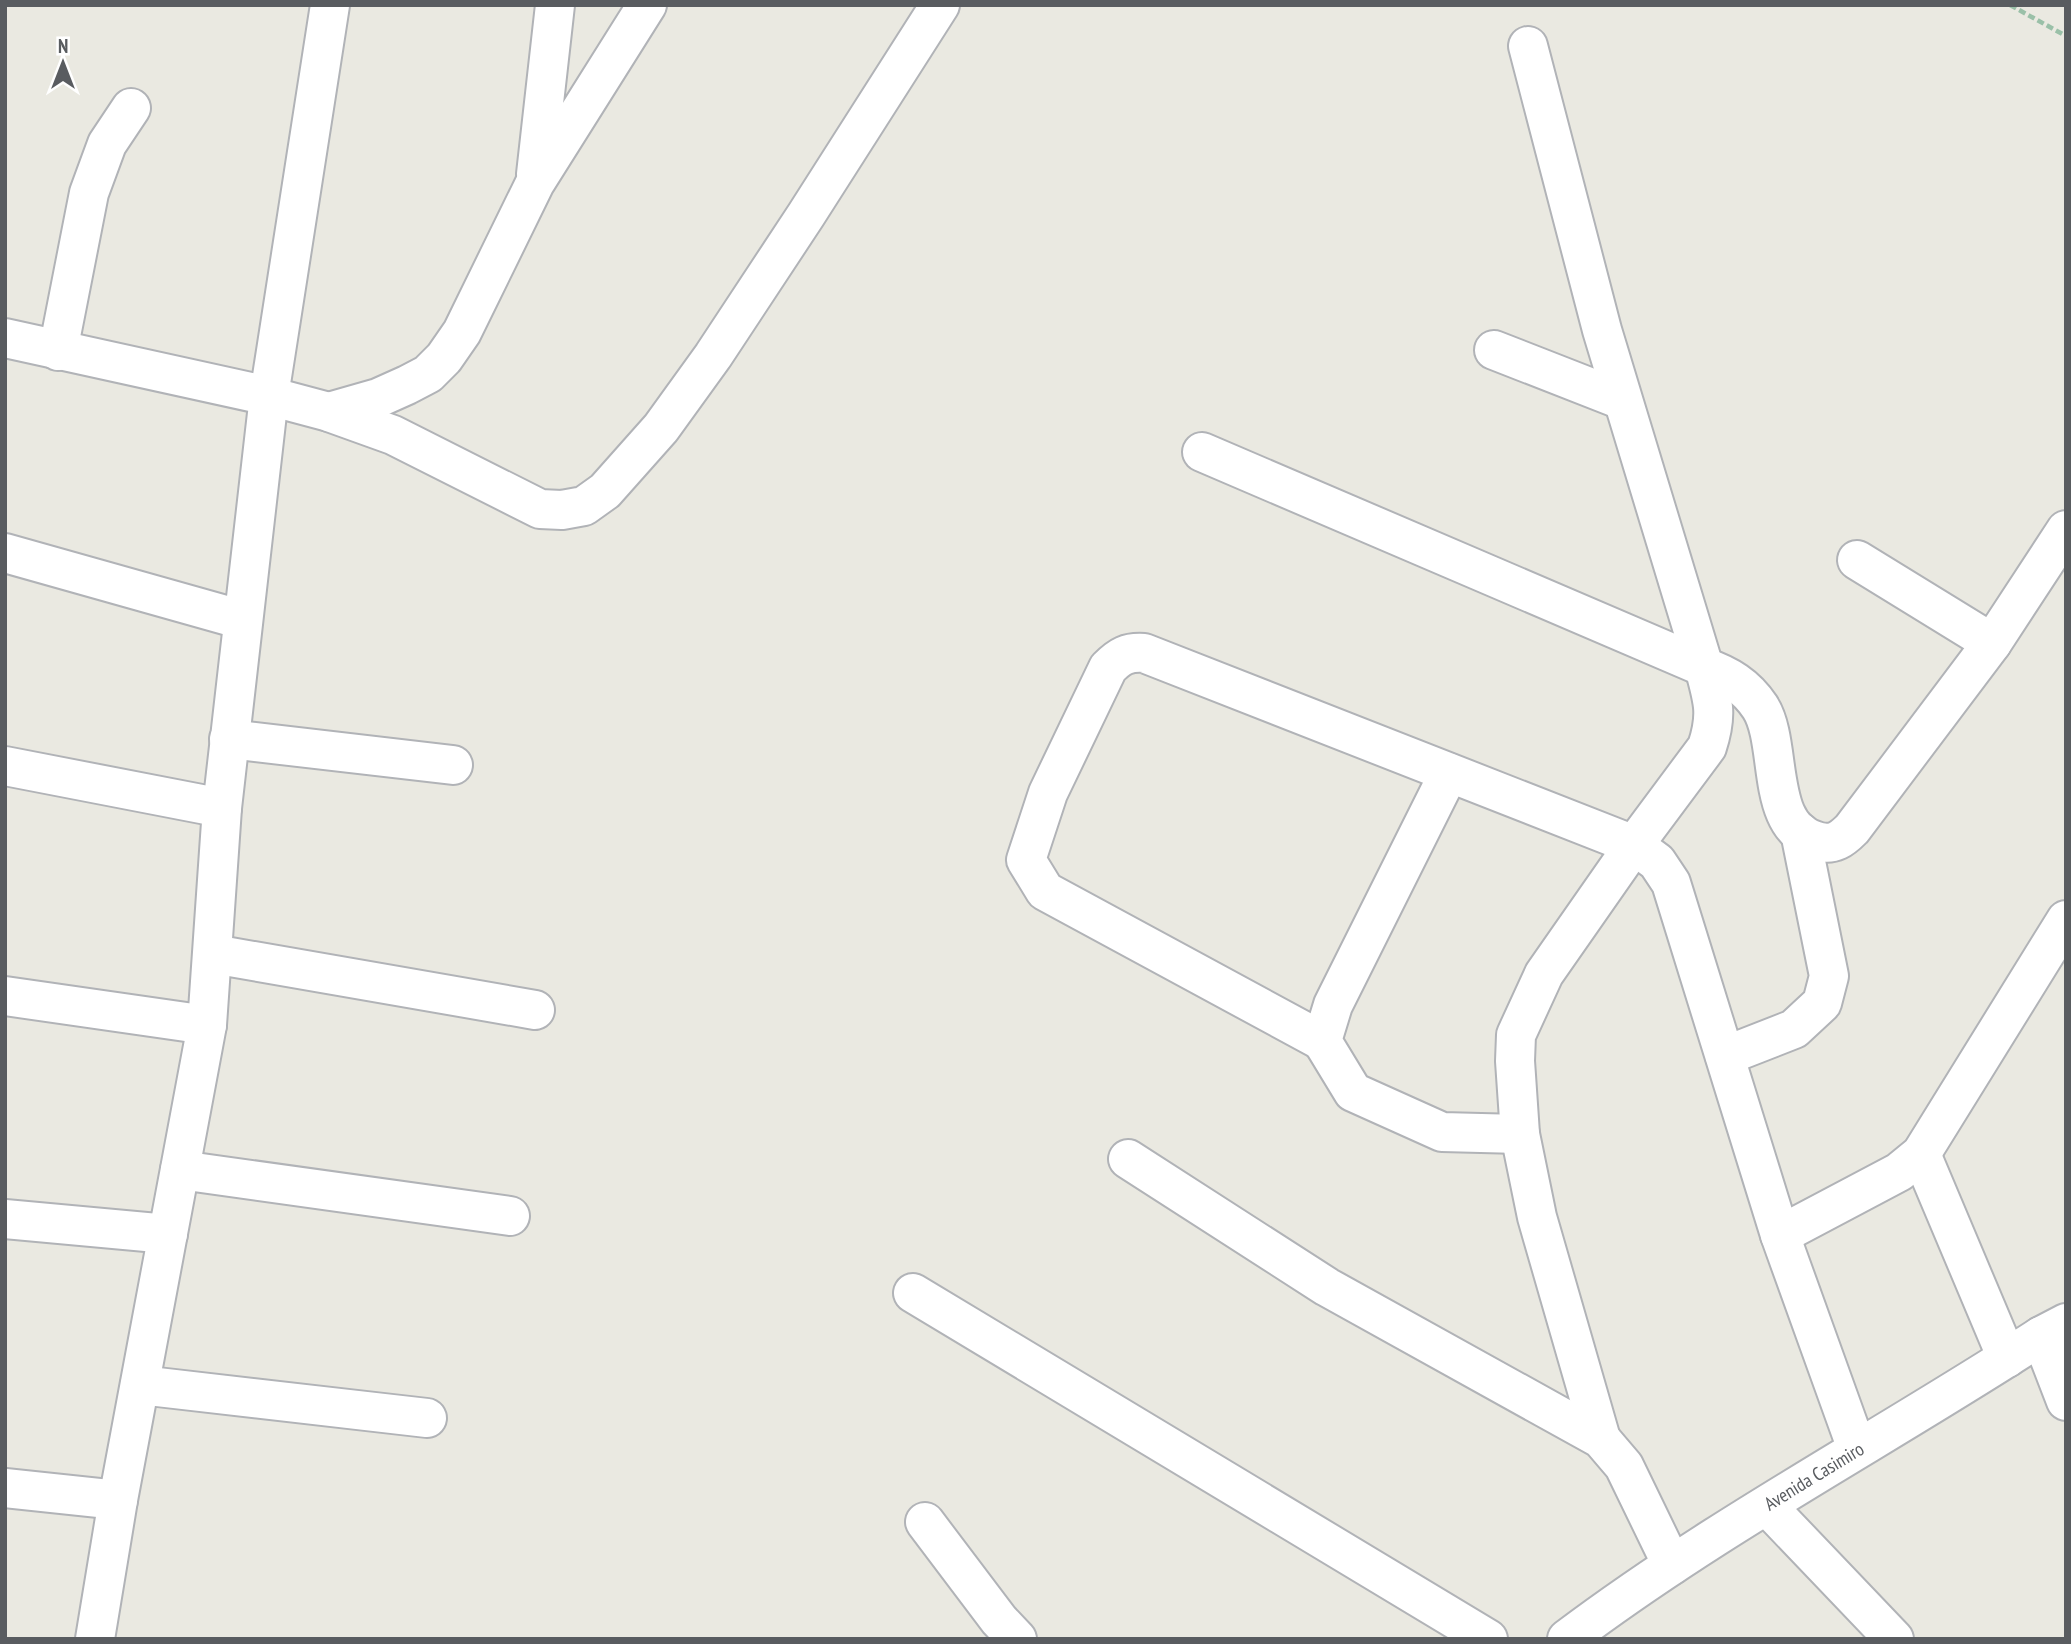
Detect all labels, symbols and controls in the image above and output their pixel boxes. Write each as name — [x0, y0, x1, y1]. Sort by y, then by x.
north arrow — [28, 28, 98, 98]
text: N — [58, 34, 68, 58]
street label: Avenida Casimiro — [1760, 1436, 1868, 1515]

